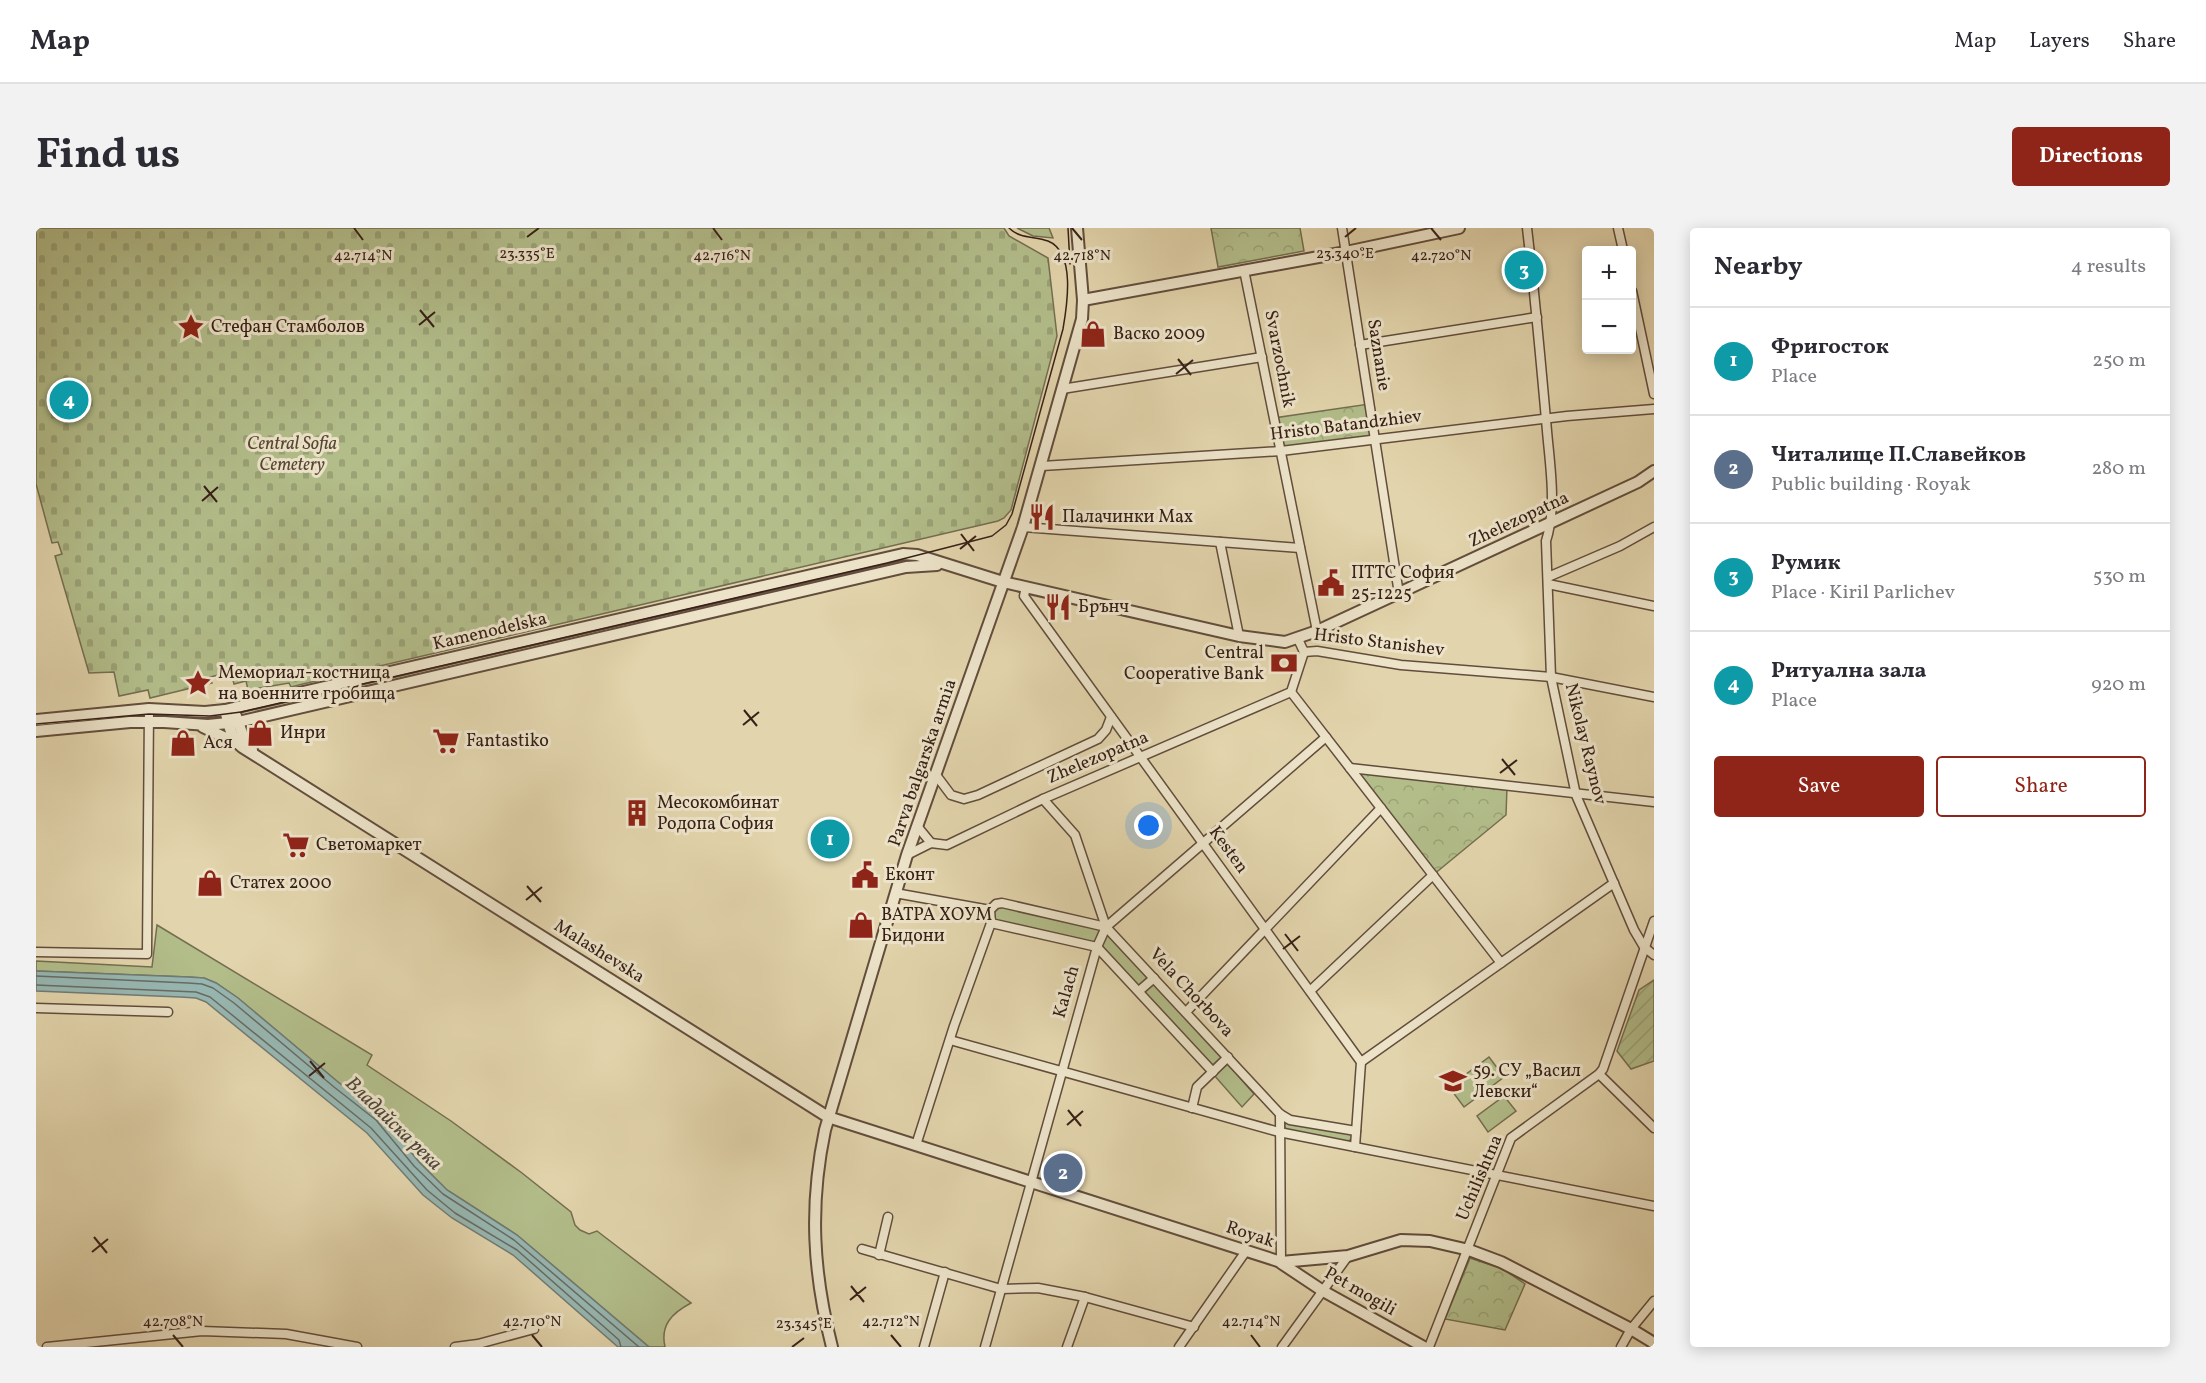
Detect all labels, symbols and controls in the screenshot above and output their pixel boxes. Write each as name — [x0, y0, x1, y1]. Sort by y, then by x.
text: Map — [30, 22, 90, 61]
text: Map — [1954, 27, 1996, 56]
text: Layers — [2029, 27, 2090, 56]
text: Share — [2123, 27, 2176, 56]
text: Find us — [36, 127, 180, 186]
button: Directions — [2012, 127, 2170, 186]
text: 23.335°E — [499, 244, 555, 265]
text: 23.340°E — [1316, 244, 1374, 265]
text: 42.714°N — [334, 246, 392, 267]
text: 42.716°N — [693, 246, 751, 267]
text: 42.718°N — [1053, 246, 1111, 267]
text: 42.720°N — [1411, 246, 1471, 267]
map controls — [1582, 246, 1636, 354]
button: + — [1582, 246, 1636, 300]
pin: 3 — [1504, 248, 1544, 292]
text: Nearby — [1714, 249, 1803, 285]
text: 4 results — [2071, 253, 2146, 281]
button: − — [1582, 300, 1636, 354]
street label: Svarzochnik — [1257, 308, 1301, 410]
place icon: Стефан Стамболов — [176, 312, 206, 342]
place label: Стефан Стамболов — [211, 315, 365, 340]
street label: Saznanie — [1360, 317, 1396, 393]
shop icon: Васко 2009 — [1078, 319, 1108, 349]
place label: Васко 2009 — [1113, 322, 1205, 347]
text: Фригосток — [1771, 332, 1889, 363]
text: 1 — [1729, 347, 1738, 375]
text: 250 m — [2092, 347, 2146, 375]
text: Place — [1771, 363, 1817, 391]
pin: 4 — [50, 378, 88, 423]
street label: Hristo Batandzhiev — [1269, 404, 1424, 448]
park label: Central Sofia Cemetery — [247, 432, 337, 478]
text: Читалище П.Славейков — [1771, 440, 2026, 471]
text: 2 — [1728, 455, 1739, 483]
text: 280 m — [2091, 455, 2146, 483]
text: Public building · Royak — [1771, 471, 1971, 499]
street label: Zhelezopatna — [1465, 486, 1573, 554]
restaurant icon: Палачинки Max — [1027, 502, 1057, 532]
place label: Палачинки Max — [1062, 505, 1193, 530]
text: Румик — [1771, 548, 1841, 579]
place label: ПТТС София 25-1225 — [1351, 561, 1454, 607]
text: 3 — [1728, 563, 1739, 591]
text: 530 m — [2093, 563, 2146, 591]
public building icon: ПТТС София 25-1225 — [1316, 568, 1346, 598]
text: Place · Kiril Parlichev — [1771, 579, 1955, 607]
restaurant icon: Брънч — [1043, 592, 1073, 622]
place label: Брънч — [1078, 595, 1129, 620]
street label: Kamenodelska — [430, 607, 550, 657]
street label: Hristo Stanishev — [1312, 623, 1446, 663]
place label: Central Cooperative Bank — [1124, 641, 1264, 687]
bank icon: Central Cooperative Bank — [1269, 648, 1299, 678]
text: Ритуална зала — [1771, 656, 1927, 687]
place label: Мемориал-костница на военните гробища — [218, 661, 396, 707]
place icon: Мемориал-костница на военните гробища — [183, 668, 213, 698]
text: 4 — [1727, 671, 1740, 699]
text: 920 m — [2091, 671, 2146, 699]
street label: Parva balgarska armia — [883, 676, 963, 850]
street label: Nikolay Raynov — [1558, 681, 1612, 808]
text: Place — [1771, 687, 1817, 715]
shop icon: Инри — [245, 718, 275, 748]
place label: Инри — [280, 721, 326, 746]
street label: Zhelezopatna — [1043, 725, 1153, 791]
supermarket icon: Fantastiko — [431, 726, 461, 756]
shop icon: Ася — [168, 728, 198, 758]
place label: Fantastiko — [466, 729, 549, 754]
place label: Ася — [203, 731, 233, 756]
button: Save — [1714, 756, 1924, 817]
button: Share — [1936, 756, 2146, 817]
place label: Месокомбинат Родопа София — [657, 791, 779, 837]
building icon: Месокомбинат Родопа София — [622, 798, 652, 828]
your location — [1134, 811, 1163, 840]
pin: 1 — [810, 816, 850, 862]
street label: Kesten — [1202, 821, 1254, 879]
supermarket icon: Светомаркет — [281, 830, 311, 860]
place label: Светомаркет — [316, 833, 422, 858]
public building icon: Еконт — [850, 860, 880, 890]
place label: Еконт — [885, 863, 935, 888]
shop icon: Статех 2000 — [195, 868, 225, 898]
place label: Статех 2000 — [230, 871, 332, 896]
place label: ВАТРА ХОУМ Бидони — [881, 903, 992, 949]
shop icon: ВАТРА ХОУМ Бидони — [846, 910, 876, 940]
street label: Malashevska — [549, 914, 649, 990]
street label: Vela Chorbova — [1143, 943, 1239, 1043]
street label: Kalach — [1048, 962, 1087, 1021]
place label: 59. СУ „Васил Левски“ — [1473, 1059, 1581, 1105]
school or university icon: 59. СУ „Васил Левски“ — [1438, 1066, 1468, 1096]
water label: Владайска река — [338, 1071, 448, 1177]
street label: Uchilishtna — [1451, 1131, 1509, 1225]
pin: 2 — [1044, 1150, 1082, 1196]
street label: Royak — [1222, 1215, 1278, 1255]
street label: Pet mogili — [1319, 1261, 1401, 1323]
text: 42.708°N — [143, 1312, 203, 1333]
text: 42.710°N — [503, 1312, 561, 1333]
text: 42.712°N — [862, 1312, 920, 1333]
text: 42.714°N — [1222, 1312, 1280, 1333]
text: 23.345°E — [776, 1314, 832, 1335]

